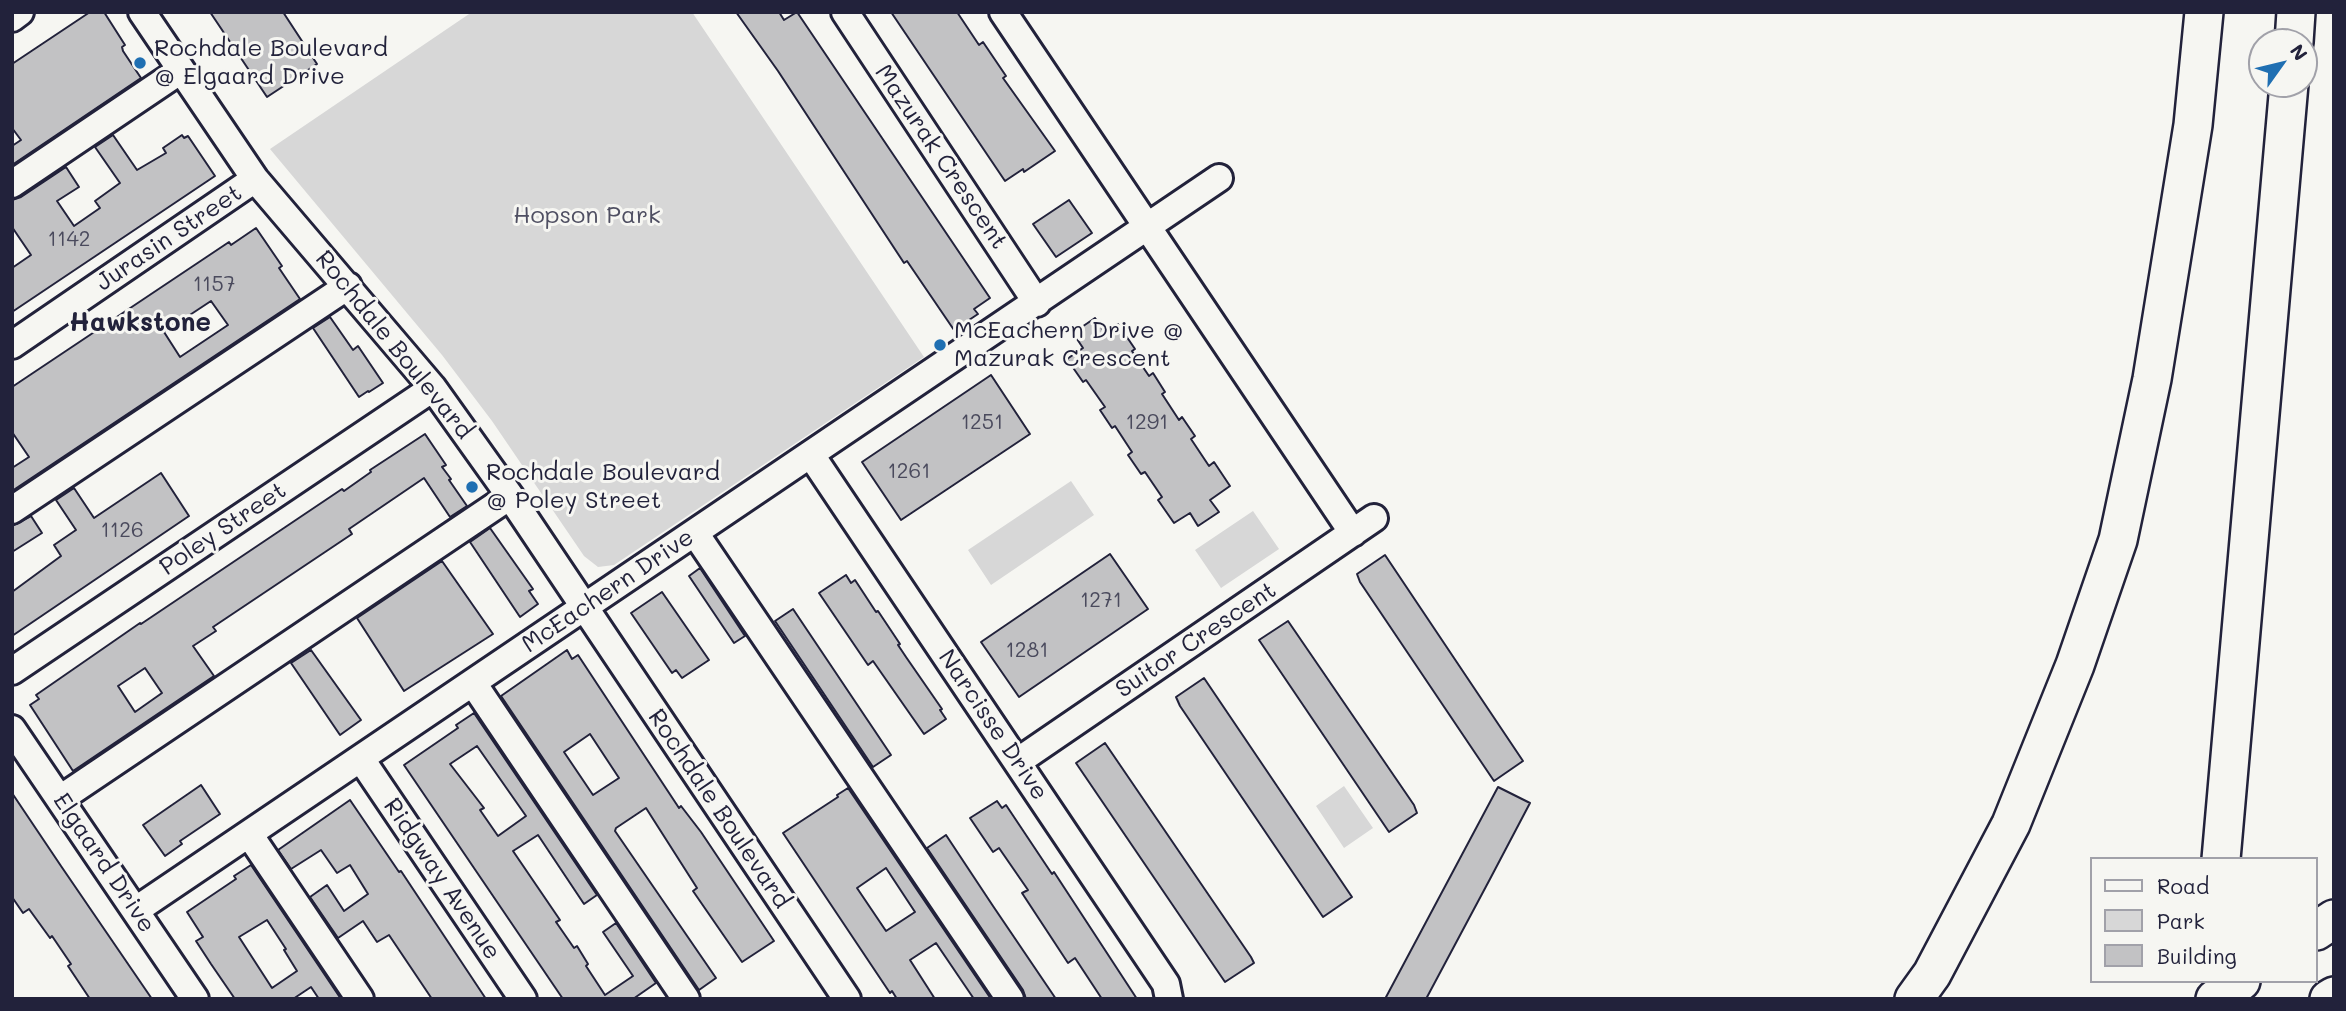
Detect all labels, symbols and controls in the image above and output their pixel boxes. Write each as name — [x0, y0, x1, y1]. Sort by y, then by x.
north arrow — [2248, 28, 2318, 98]
place label: Rochdale Boulevard @ Elgaard Drive — [154, 35, 388, 91]
text: N — [2285, 39, 2314, 65]
marker: Rochdale Boulevard @ Elgaard Drive — [132, 55, 148, 71]
street label: Mazurak Crescent — [869, 59, 1013, 255]
street label: Jurasin Street — [91, 179, 247, 297]
park label: Hopson Park — [513, 202, 661, 230]
house number: 1142 — [48, 227, 90, 253]
street label: Rochdale Boulevard — [309, 245, 479, 445]
house number: 1157 — [193, 272, 235, 298]
district label: Hawkstone — [69, 307, 211, 339]
place label: McEachern Drive @ Mazurak Crescent — [954, 317, 1184, 373]
marker: McEachern Drive @ Mazurak Crescent — [932, 337, 948, 353]
house number: 1251 — [961, 410, 1003, 436]
house number: 1291 — [1126, 410, 1168, 436]
place label: Rochdale Boulevard @ Poley Street — [486, 459, 720, 515]
house number: 1261 — [887, 459, 931, 485]
street label: Poley Street — [154, 476, 292, 582]
marker: Rochdale Boulevard @ Poley Street — [464, 479, 480, 495]
house number: 1126 — [100, 518, 144, 544]
street label: McEachern Drive — [517, 523, 699, 659]
street label: Suitor Crescent — [1110, 576, 1282, 704]
house number: 1271 — [1080, 588, 1122, 614]
house number: 1281 — [1005, 638, 1049, 664]
street label: Narcisse Drive — [932, 644, 1054, 806]
street label: Rochdale Boulevard — [642, 704, 796, 914]
street label: Elgaard Drive — [47, 788, 161, 938]
street label: Ridgway Avenue — [377, 793, 507, 965]
legend — [2090, 857, 2318, 983]
text: Road — [2157, 872, 2209, 899]
text: Park — [2157, 907, 2205, 934]
text: Building — [2157, 942, 2237, 969]

